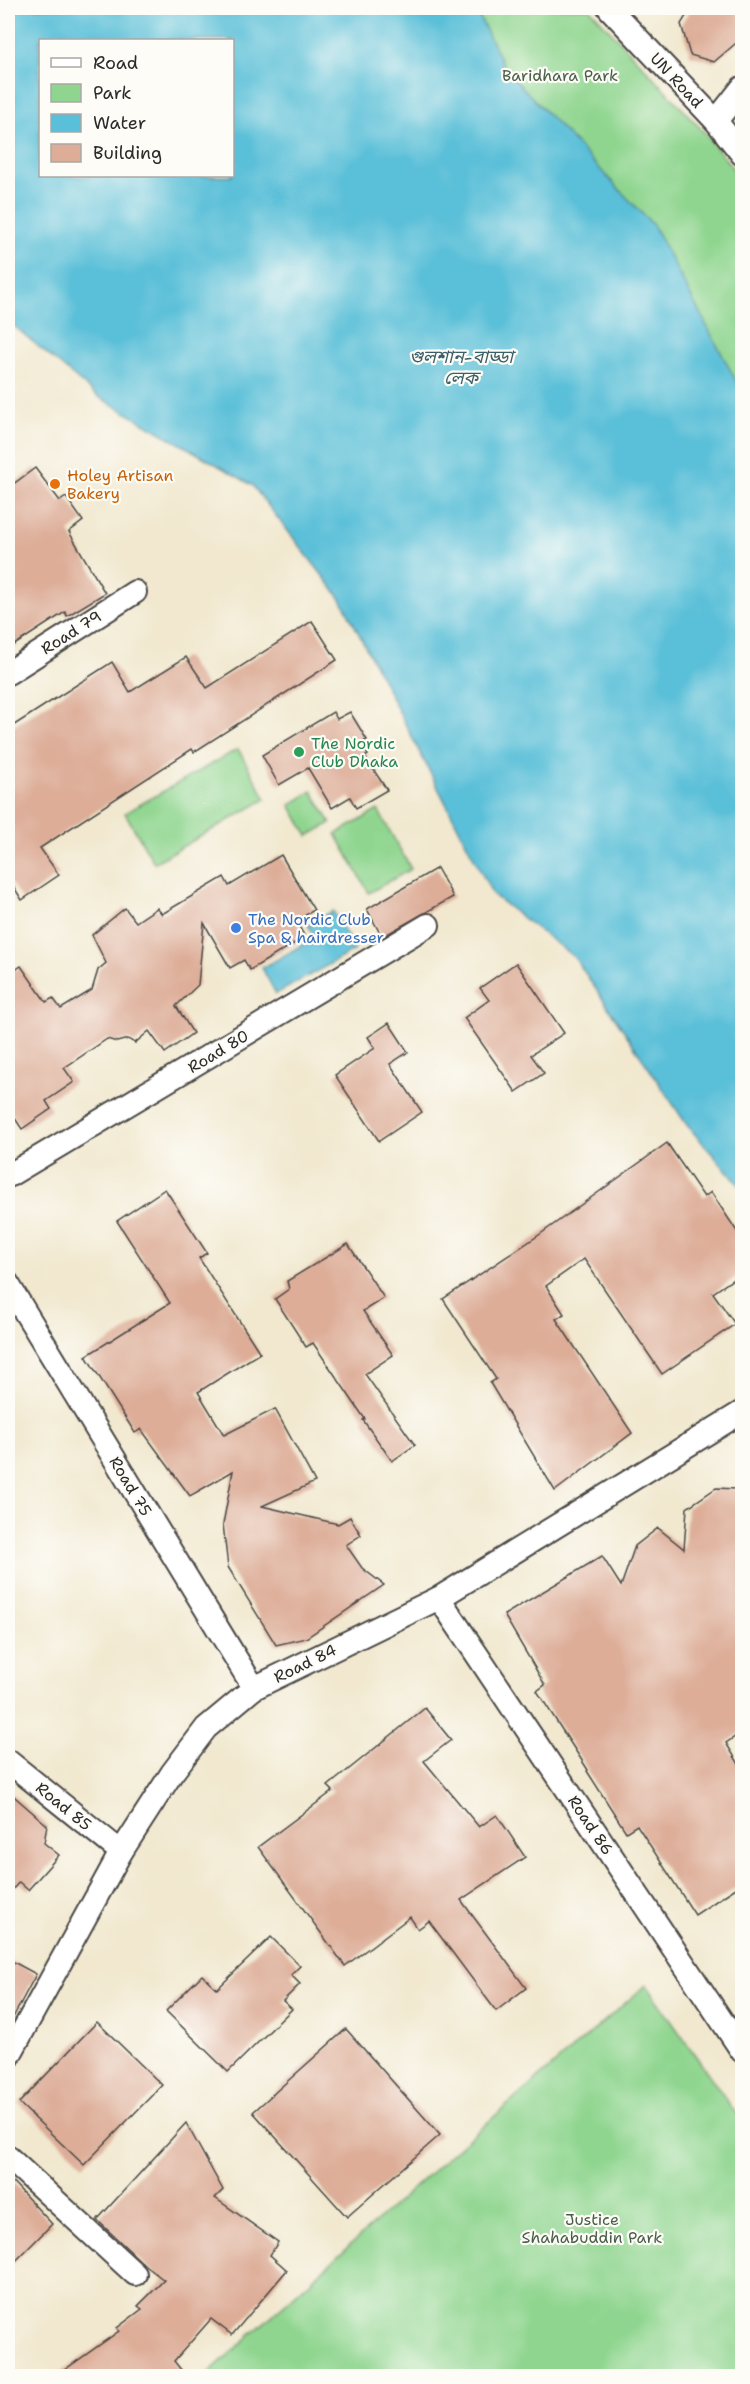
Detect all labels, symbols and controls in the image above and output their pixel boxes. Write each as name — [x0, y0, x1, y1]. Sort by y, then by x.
legend — [39, 39, 234, 177]
street label: UN Road — [646, 48, 708, 113]
text: Road — [93, 51, 138, 75]
park label: Baridhara Park — [502, 65, 618, 86]
text: Park — [93, 81, 132, 105]
text: Water — [93, 111, 146, 135]
text: Building — [93, 141, 162, 165]
water label: গুলশান-বাড্ডা লেক — [409, 345, 516, 390]
place label: Holey Artisan Bakery — [67, 465, 173, 504]
marker: Holey Artisan Bakery — [48, 477, 62, 491]
street label: Road 79 — [37, 606, 105, 659]
place label: The Nordic Club Dhaka — [311, 733, 398, 772]
marker: The Nordic Club Dhaka — [292, 745, 306, 759]
place label: The Nordic Club Spa & hairdresser — [248, 909, 384, 948]
marker: The Nordic Club Spa & hairdresser — [229, 921, 243, 935]
street label: Road 80 — [184, 1025, 253, 1078]
street label: Road 75 — [105, 1453, 157, 1520]
street label: Road 84 — [270, 1639, 340, 1688]
street label: Road 85 — [31, 1777, 96, 1835]
street label: Road 86 — [563, 1791, 618, 1859]
park label: Justice Shahabuddin Park — [522, 2209, 662, 2248]

